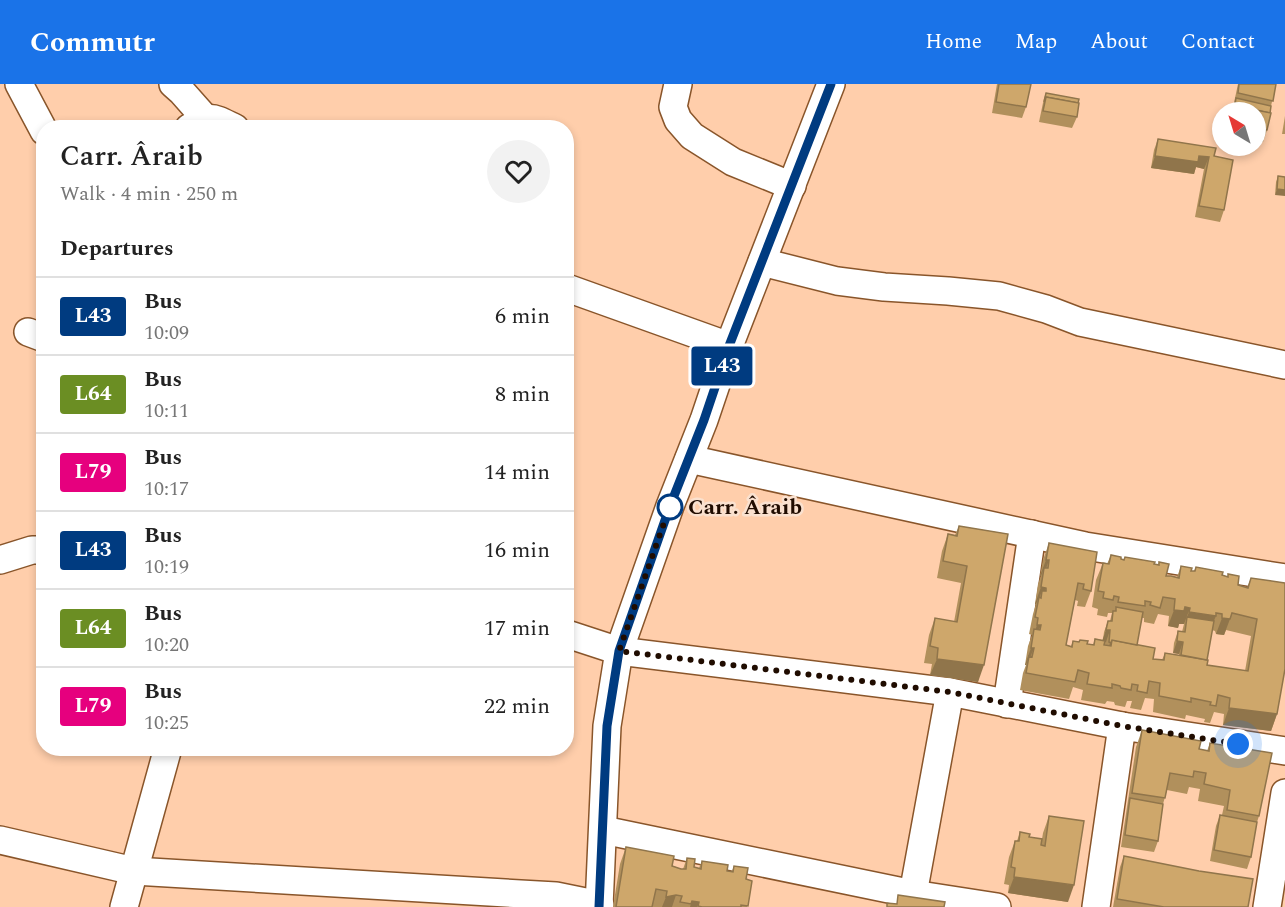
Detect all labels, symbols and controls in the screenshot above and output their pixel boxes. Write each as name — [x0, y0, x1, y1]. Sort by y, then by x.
text: Commutr — [30, 21, 155, 64]
text: Home — [925, 26, 982, 58]
text: Map — [1015, 26, 1057, 58]
text: About — [1090, 26, 1148, 58]
text: Contact — [1181, 26, 1255, 58]
north arrow — [1212, 102, 1266, 156]
map controls — [1212, 102, 1266, 156]
text: Carr. Âraib — [60, 135, 203, 178]
button: heart — [487, 140, 550, 203]
text: Walk · 4 min · 250 m — [60, 179, 238, 209]
text: Departures — [60, 232, 174, 265]
text: Bus — [144, 285, 182, 318]
text: L43 — [74, 300, 112, 332]
text: 6 min — [495, 300, 550, 333]
text: 10:09 — [144, 318, 189, 348]
line badge: L43 — [688, 346, 756, 386]
text: L43 — [703, 350, 741, 382]
text: Bus — [144, 363, 182, 396]
text: L64 — [74, 378, 112, 410]
text: 8 min — [495, 378, 550, 411]
text: 10:11 — [144, 396, 189, 426]
text: Bus — [144, 441, 182, 474]
text: L79 — [74, 456, 112, 488]
text: 14 min — [484, 456, 550, 489]
text: 10:17 — [144, 474, 189, 504]
place label: Carr. Âraib — [688, 491, 802, 524]
marker: Carr. Âraib — [657, 494, 683, 520]
text: Bus — [144, 519, 182, 552]
text: L43 — [74, 534, 112, 566]
text: 16 min — [484, 534, 550, 567]
text: 10:19 — [144, 552, 189, 582]
text: Bus — [144, 597, 182, 630]
text: L64 — [74, 612, 112, 644]
text: 17 min — [484, 612, 550, 645]
text: 10:20 — [144, 630, 189, 660]
text: Bus — [144, 675, 182, 708]
text: L79 — [74, 690, 112, 722]
text: 22 min — [484, 690, 550, 723]
text: 10:25 — [144, 708, 189, 738]
your location — [1223, 729, 1253, 759]

